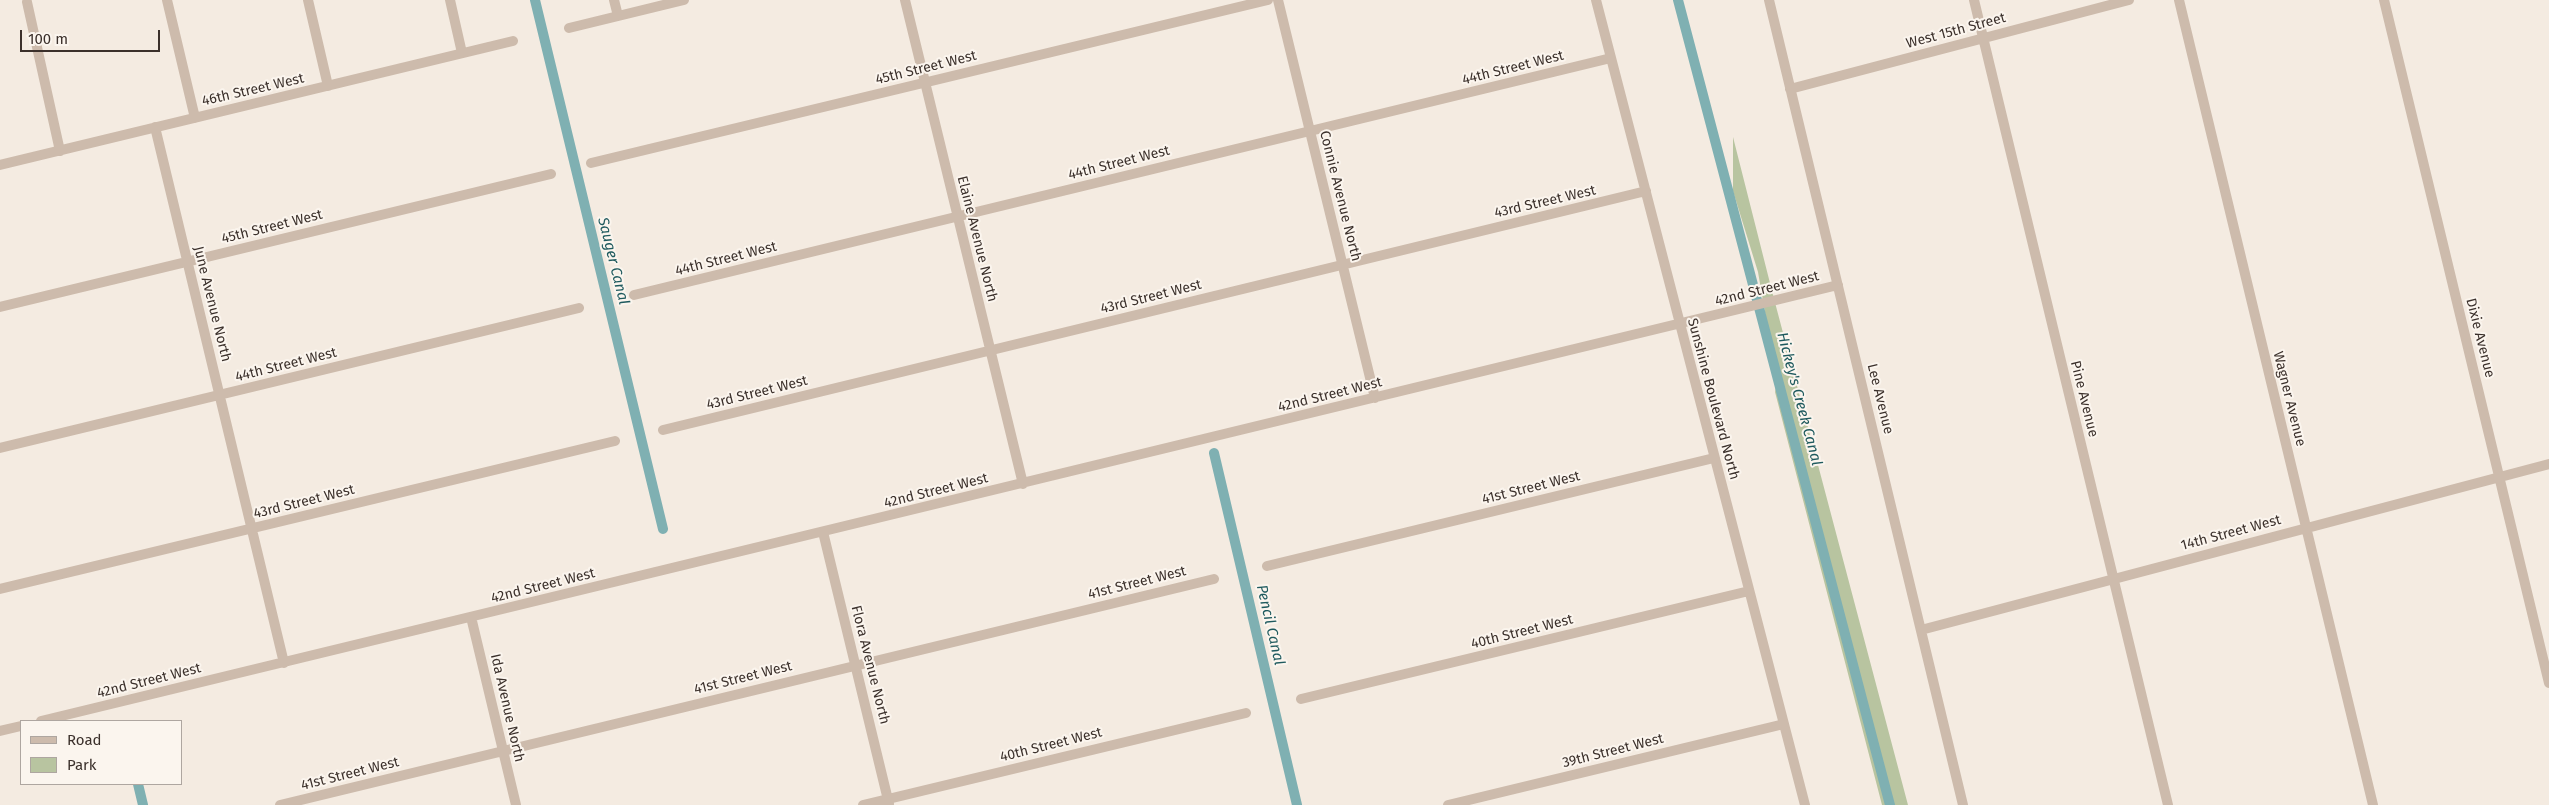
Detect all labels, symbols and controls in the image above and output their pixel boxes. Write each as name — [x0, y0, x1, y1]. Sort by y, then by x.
street label: West 15th Street — [1904, 10, 2008, 52]
scale bar — [22, 20, 162, 52]
text: 100 m — [28, 30, 68, 48]
street label: 45th Street West — [874, 47, 978, 89]
street label: 44th Street West — [1460, 47, 1566, 89]
street label: 46th Street West — [200, 70, 306, 110]
street label: Connie Avenue North — [1316, 129, 1364, 263]
street label: 44th Street West — [1066, 142, 1172, 184]
street label: Elaine Avenue North — [953, 174, 1001, 304]
street label: 43rd Street West — [1493, 182, 1597, 222]
street label: 45th Street West — [220, 206, 324, 248]
water label: Sauger Canal — [593, 215, 633, 307]
street label: 44th Street West — [673, 238, 779, 280]
street label: June Avenue North — [190, 244, 234, 364]
street label: 42nd Street West — [1713, 268, 1821, 310]
street label: 43rd Street West — [1099, 276, 1203, 318]
street label: Dixie Avenue — [2462, 296, 2498, 380]
street label: Sunshine Boulevard North — [1683, 316, 1743, 482]
water label: Hickey's Creek Canal — [1773, 330, 1825, 468]
street label: 44th Street West — [233, 344, 339, 386]
street label: Wagner Avenue — [2269, 350, 2309, 448]
street label: Pine Avenue — [2066, 359, 2102, 439]
street label: Lee Avenue — [1863, 362, 1897, 436]
street label: 43rd Street West — [705, 372, 809, 414]
street label: 42nd Street West — [1276, 374, 1384, 416]
street label: 41st Street West — [1480, 468, 1582, 508]
street label: 42nd Street West — [882, 470, 990, 512]
street label: 43rd Street West — [252, 481, 356, 523]
street label: 14th Street West — [2179, 512, 2283, 554]
street label: 41st Street West — [1086, 563, 1188, 603]
street label: 42nd Street West — [489, 565, 597, 607]
water label: Pencil Canal — [1252, 583, 1288, 667]
street label: Flora Avenue North — [847, 604, 893, 726]
street label: 40th Street West — [1469, 611, 1575, 653]
street label: Ida Avenue North — [486, 652, 528, 764]
street label: 41st Street West — [692, 658, 794, 698]
street label: 42nd Street West — [95, 660, 203, 702]
legend — [20, 720, 182, 785]
street label: 40th Street West — [998, 724, 1104, 766]
street label: 39th Street West — [1561, 730, 1665, 772]
text: Road — [67, 731, 102, 749]
street label: 41st Street West — [299, 754, 401, 794]
text: Park — [67, 756, 97, 774]

